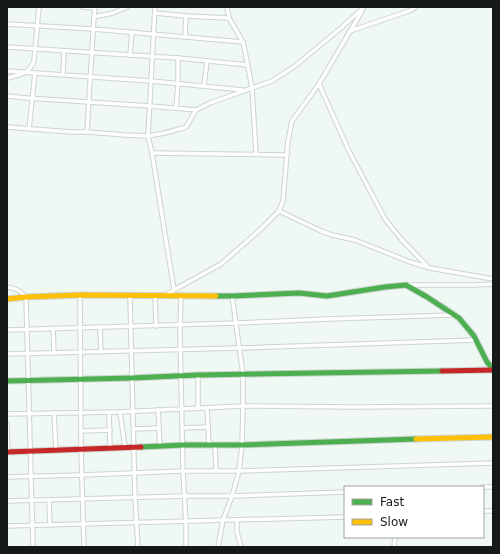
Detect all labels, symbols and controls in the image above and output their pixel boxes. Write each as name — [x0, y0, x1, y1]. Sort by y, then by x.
legend — [344, 486, 484, 538]
text: Fast — [380, 495, 404, 509]
text: Slow — [380, 515, 408, 529]

